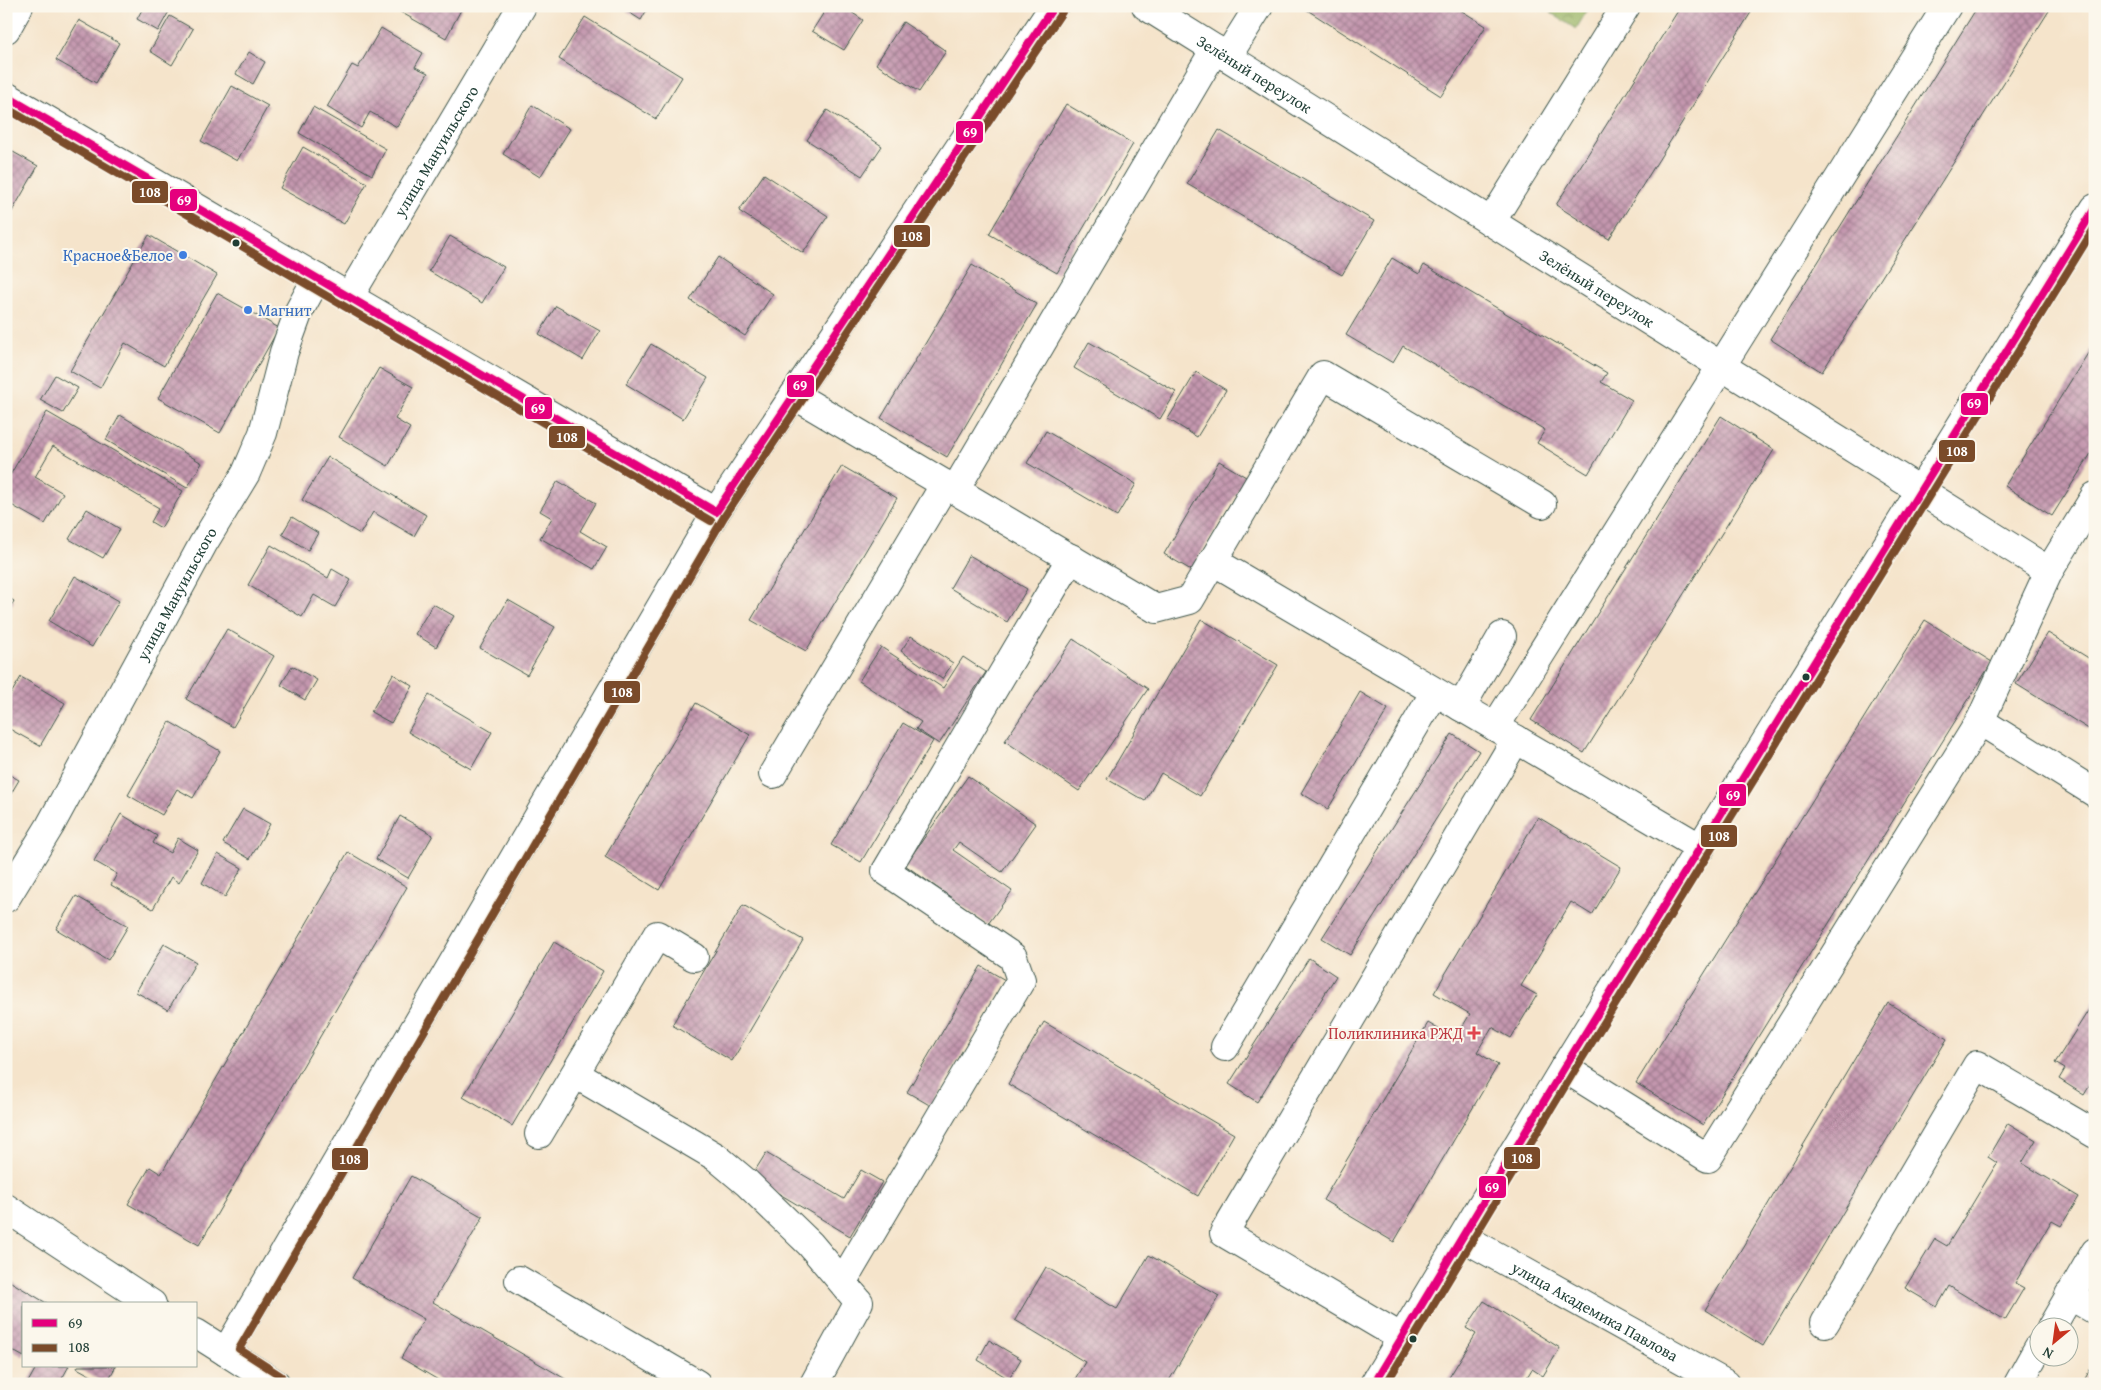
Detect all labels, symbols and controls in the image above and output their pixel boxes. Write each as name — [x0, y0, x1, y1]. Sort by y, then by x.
street label: Зелёный переулок — [1192, 29, 1317, 119]
street label: улица Мануильского — [387, 81, 484, 222]
line badge: 69 — [955, 120, 984, 144]
text: 69 — [963, 122, 977, 142]
line badge: 108 — [131, 180, 169, 204]
text: 108 — [139, 182, 161, 202]
line badge: 69 — [169, 188, 198, 212]
text: 69 — [177, 190, 191, 210]
line badge: 108 — [893, 224, 931, 248]
text: 108 — [901, 226, 923, 246]
unlabelled marker — [231, 238, 241, 248]
place label: Красное&Белое — [63, 243, 173, 267]
street label: Зелёный переулок — [1535, 243, 1660, 334]
marker: Красное&Белое — [177, 249, 189, 261]
place label: Магнит — [258, 298, 312, 322]
marker: Магнит — [242, 304, 254, 316]
line badge: 69 — [786, 374, 815, 398]
text: 69 — [793, 375, 807, 395]
line badge: 69 — [1960, 392, 1989, 416]
text: 69 — [1967, 393, 1981, 413]
line badge: 69 — [524, 396, 553, 420]
text: 69 — [531, 398, 545, 418]
line badge: 108 — [548, 425, 586, 449]
text: 108 — [556, 427, 578, 447]
line badge: 108 — [1938, 439, 1976, 463]
text: 108 — [1946, 441, 1968, 461]
street label: улица Мануильского — [130, 522, 223, 665]
unlabelled marker — [1801, 672, 1811, 682]
line badge: 108 — [603, 680, 641, 704]
text: 108 — [611, 682, 633, 702]
line badge: 69 — [1718, 783, 1747, 807]
text: 69 — [1726, 785, 1740, 805]
line badge: 108 — [1700, 824, 1738, 848]
text: 108 — [1708, 826, 1730, 846]
place label: Поликлиника РЖД — [1328, 1021, 1463, 1045]
marker: Поликлиника РЖД — [1467, 1026, 1481, 1040]
line badge: 108 — [1503, 1146, 1541, 1170]
line badge: 108 — [331, 1147, 369, 1171]
text: 108 — [1511, 1148, 1533, 1168]
text: 108 — [339, 1149, 361, 1169]
line badge: 69 — [1478, 1175, 1507, 1199]
text: 69 — [1485, 1177, 1499, 1197]
street label: улица Академика Павлова — [1506, 1254, 1683, 1367]
legend — [22, 1302, 198, 1368]
text: 69 — [68, 1312, 82, 1333]
north arrow — [2028, 1318, 2078, 1368]
unlabelled marker — [1408, 1334, 1418, 1344]
text: 108 — [68, 1336, 90, 1357]
text: N — [2038, 1342, 2057, 1364]

